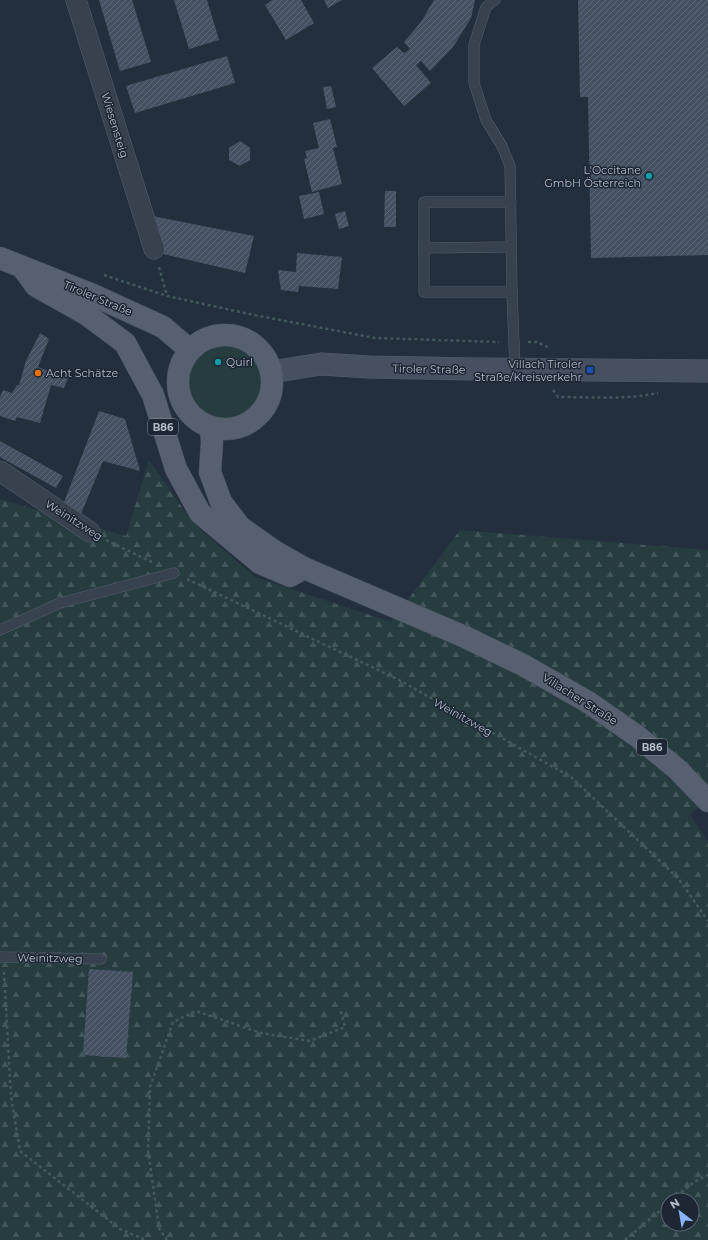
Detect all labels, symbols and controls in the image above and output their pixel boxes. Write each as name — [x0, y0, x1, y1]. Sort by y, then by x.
street label: Wiesensteig — [98, 91, 132, 159]
place label: L'Occitane GmbH Österreich — [544, 163, 641, 190]
marker: L'Occitane GmbH Österreich — [644, 171, 654, 181]
street label: Tiroler Straße — [62, 277, 135, 319]
place label: Quirl — [226, 355, 253, 369]
marker: Quirl — [213, 357, 223, 367]
place label: Villach Tiroler Straße/Kreisverkehr — [474, 357, 582, 384]
street label: Tiroler Straße — [392, 361, 466, 377]
marker: Villach Tiroler Straße/Kreisverkehr — [585, 365, 595, 375]
place label: Acht Schätze — [46, 366, 119, 380]
marker: Acht Schätze — [33, 368, 43, 378]
road number: B86 — [148, 419, 178, 435]
street label: Weinitzweg — [43, 497, 105, 543]
street label: Villacher Straße — [540, 670, 620, 728]
street label: Weinitzweg — [431, 695, 495, 739]
road number: B86 — [637, 739, 667, 755]
street label: Weinitzweg — [17, 950, 83, 966]
north arrow — [660, 1192, 700, 1232]
text: N — [667, 1195, 682, 1212]

